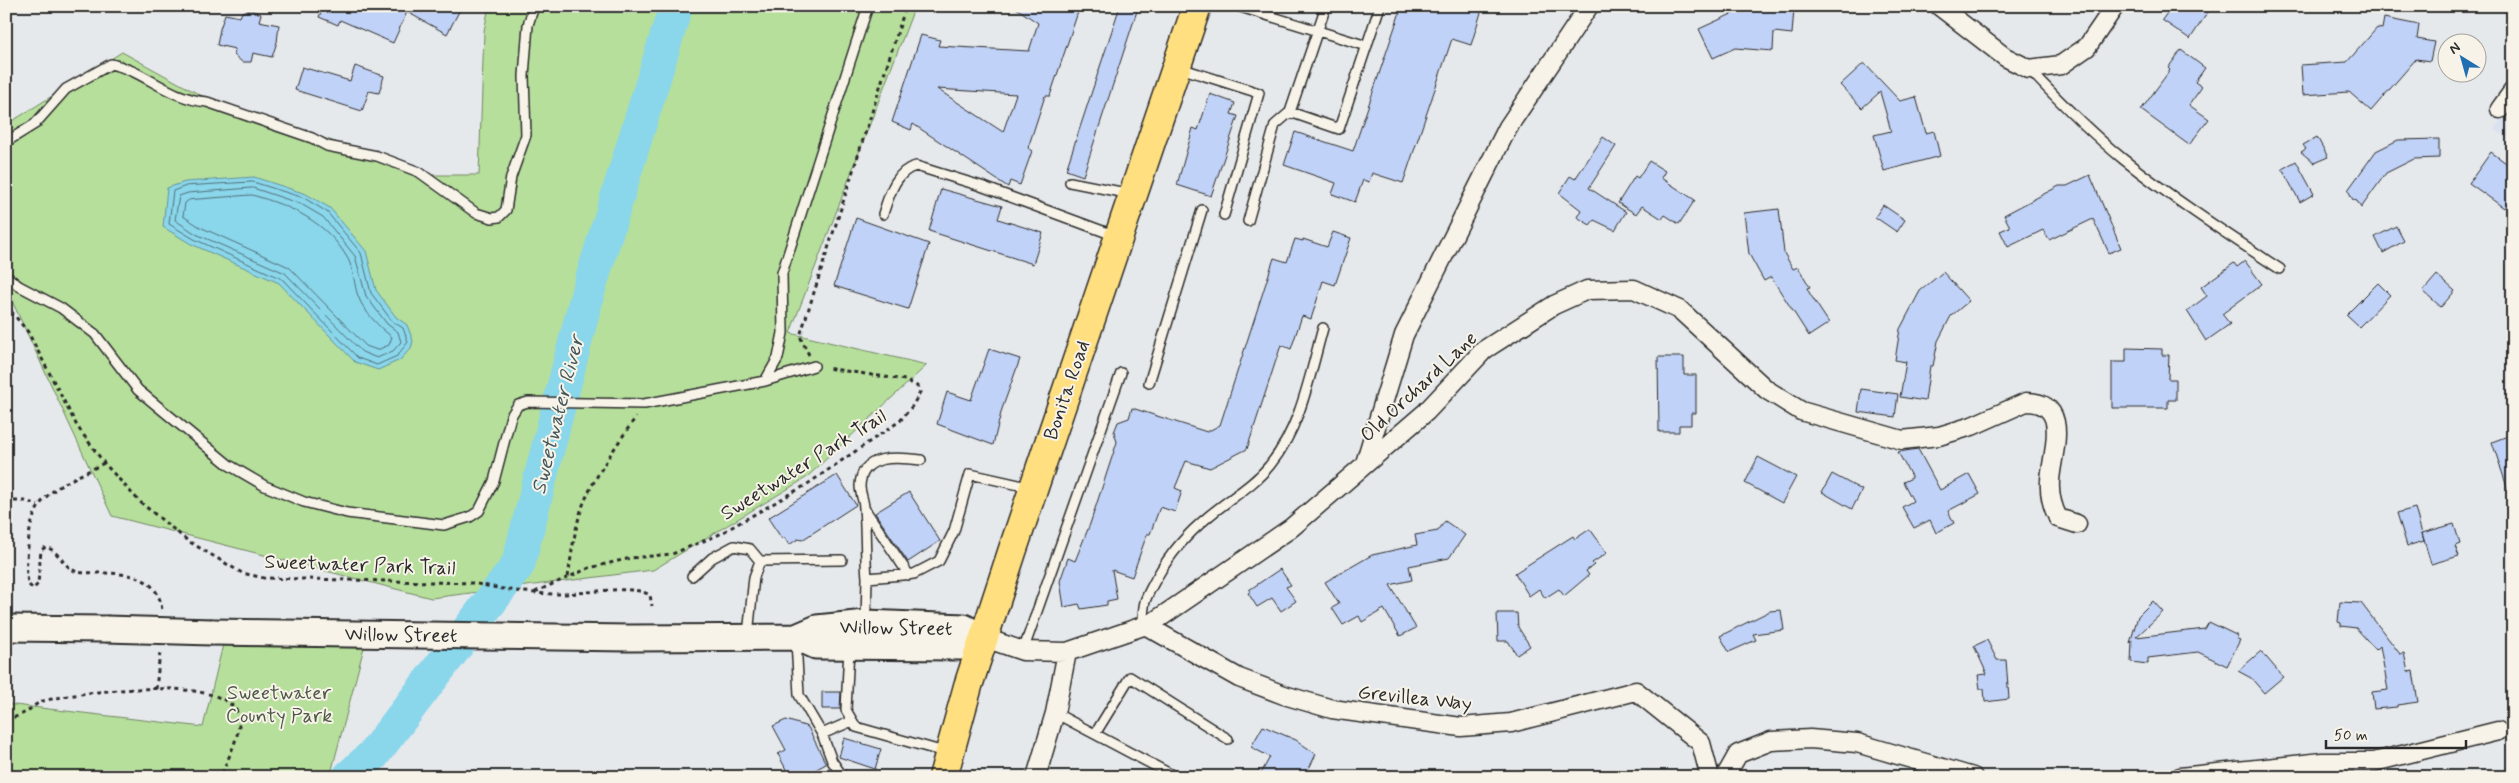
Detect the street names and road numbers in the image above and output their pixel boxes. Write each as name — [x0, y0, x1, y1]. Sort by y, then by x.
street label: Old Orchard Lane — [1355, 326, 1484, 449]
street label: Bonita Road — [1038, 337, 1097, 444]
street label: Sweetwater Park Trail — [716, 403, 892, 527]
street label: Sweetwater Park Trail — [264, 549, 456, 582]
street label: Willow Street — [839, 614, 953, 643]
street label: Willow Street — [344, 621, 458, 650]
street label: Grevillea Way — [1356, 679, 1473, 718]

